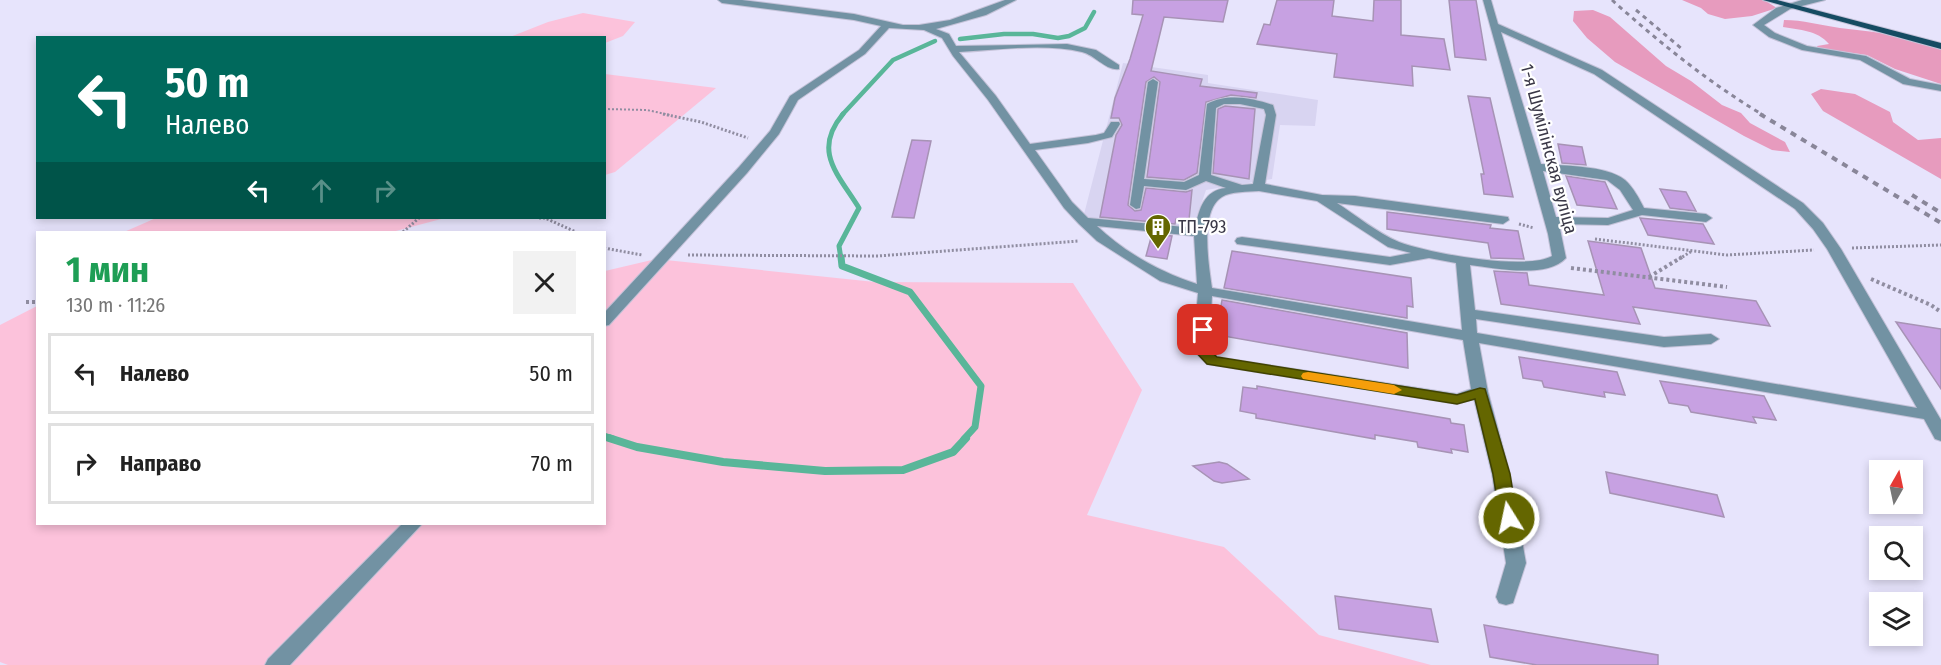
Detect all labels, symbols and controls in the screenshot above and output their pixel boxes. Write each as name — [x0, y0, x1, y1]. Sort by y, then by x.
text: 50 m — [165, 58, 249, 108]
icon: left — [66, 60, 144, 138]
street label: 1-я Шумілінская вуліца — [1516, 62, 1582, 236]
text: Налево — [165, 109, 249, 141]
icon: left — [242, 174, 275, 207]
icon: ahead — [305, 174, 338, 207]
icon: right — [368, 174, 401, 207]
building icon: ТП-793 — [1143, 212, 1173, 250]
place label: ТП-793 — [1178, 216, 1226, 238]
text: 1 мин — [66, 248, 149, 292]
button: close — [513, 251, 576, 314]
text: 130 m · 11:26 — [66, 293, 165, 317]
pin — [1177, 304, 1228, 355]
icon: arrive — [1186, 313, 1219, 346]
icon: left — [69, 357, 102, 390]
text: Налево — [120, 360, 189, 387]
text: 50 m — [529, 360, 573, 387]
icon: right — [69, 447, 102, 480]
text: Направо — [120, 450, 201, 477]
text: 70 m — [531, 450, 573, 477]
north arrow — [1869, 460, 1923, 514]
map controls — [1869, 460, 1923, 646]
position arrow — [1477, 486, 1541, 550]
button: search — [1869, 526, 1923, 580]
button: layers — [1869, 592, 1923, 646]

